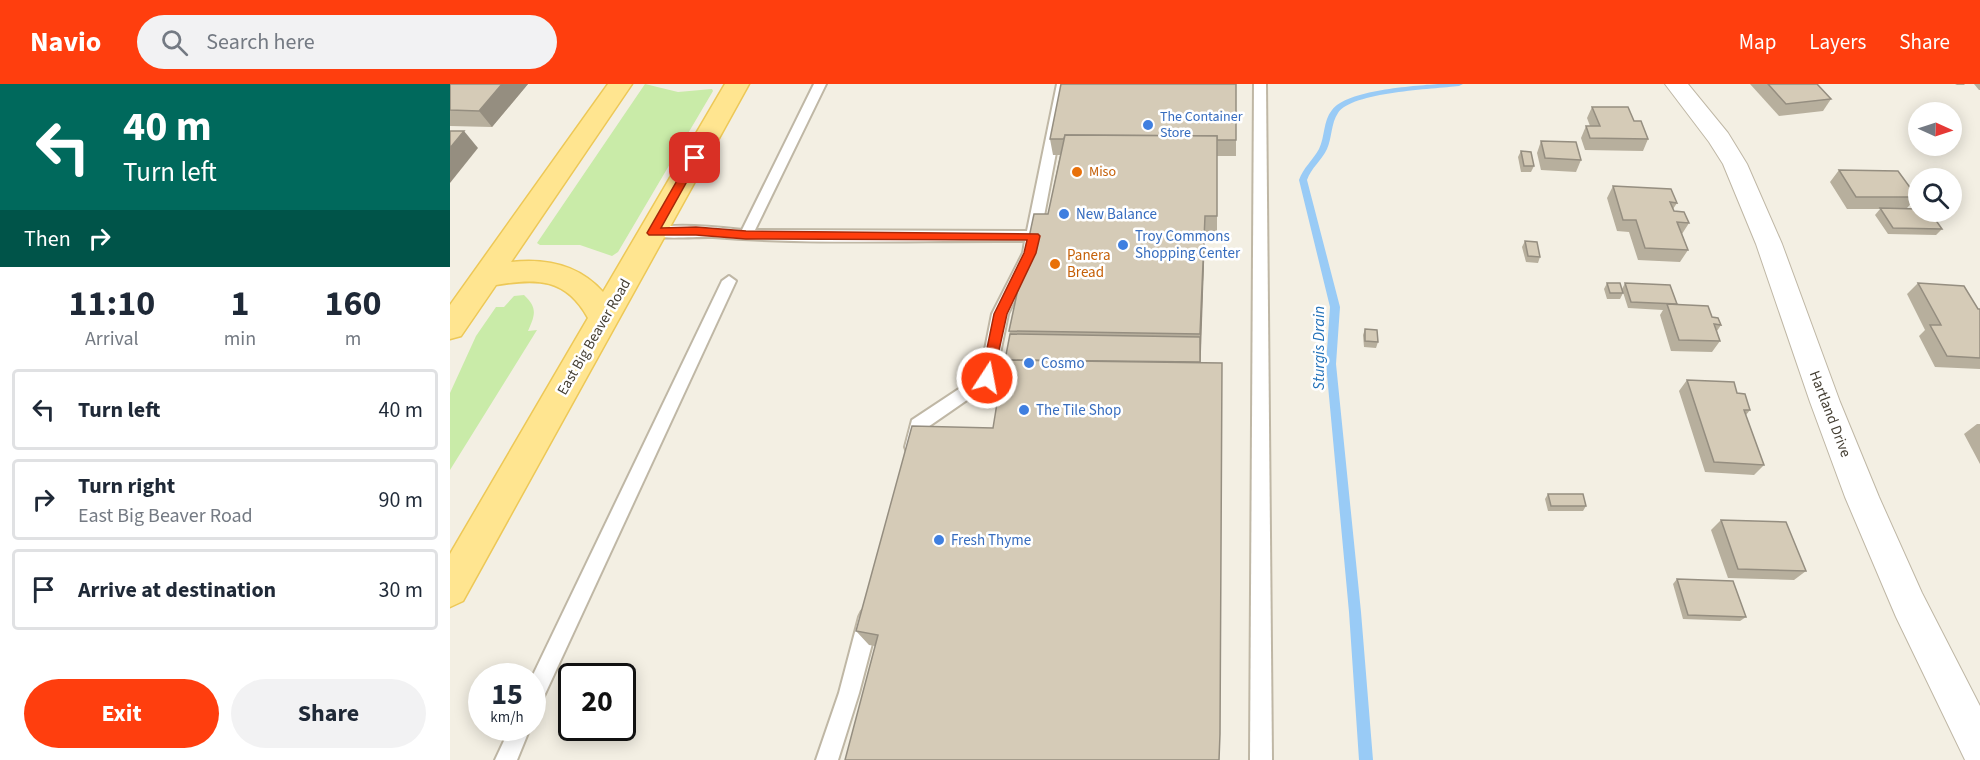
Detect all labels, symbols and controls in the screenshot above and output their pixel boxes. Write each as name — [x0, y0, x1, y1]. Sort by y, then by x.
search box — [137, 15, 557, 69]
text: Navio — [30, 22, 101, 62]
icon: search — [158, 26, 191, 59]
text: Search here — [206, 26, 315, 58]
text: Map — [1739, 27, 1776, 57]
text: Layers — [1809, 27, 1866, 57]
text: Share — [1899, 27, 1950, 57]
text: 40 m — [123, 97, 212, 157]
north arrow — [1908, 102, 1962, 156]
map controls — [1908, 102, 1962, 222]
place label: The Container Store — [1160, 107, 1243, 143]
icon: left — [24, 108, 102, 186]
marker: The Container Store — [1141, 118, 1155, 132]
pin — [669, 132, 720, 183]
icon: arrive — [678, 141, 711, 174]
text: Turn left — [123, 153, 217, 192]
place label: Miso — [1089, 162, 1116, 182]
marker: Miso — [1070, 165, 1084, 179]
button: search — [1908, 168, 1962, 222]
place label: New Balance — [1076, 204, 1157, 225]
marker: New Balance — [1057, 207, 1071, 221]
icon: right — [83, 222, 116, 255]
text: Then — [24, 223, 71, 255]
place label: Troy Commons Shopping Center — [1135, 226, 1241, 264]
marker: Troy Commons Shopping Center — [1116, 238, 1130, 252]
place label: Panera Bread — [1067, 245, 1110, 283]
marker: Panera Bread — [1048, 257, 1062, 271]
street label: East Big Beaver Road — [552, 275, 636, 399]
text: 11:10 — [68, 278, 155, 329]
text: 1 — [230, 278, 249, 329]
text: 160 — [325, 278, 382, 329]
water label: Sturgis Drain — [1308, 306, 1330, 390]
text: Arrival — [85, 325, 139, 353]
text: min — [224, 325, 256, 353]
text: m — [345, 325, 361, 353]
position arrow — [955, 346, 1019, 410]
place label: Cosmo — [1041, 353, 1085, 374]
marker: Cosmo — [1022, 356, 1036, 370]
street label: Hartland Drive — [1804, 368, 1856, 460]
icon: left — [27, 393, 60, 426]
text: Turn left — [78, 394, 160, 426]
text: 40 m — [378, 394, 423, 426]
place label: The Tile Shop — [1036, 400, 1121, 421]
marker: The Tile Shop — [1017, 403, 1031, 417]
text: Turn right — [78, 470, 175, 502]
icon: right — [27, 483, 60, 516]
text: 90 m — [378, 484, 423, 516]
text: East Big Beaver Road — [78, 502, 253, 530]
place label: Fresh Thyme — [951, 530, 1031, 551]
marker: Fresh Thyme — [932, 533, 946, 547]
icon: arrive — [27, 573, 60, 606]
text: Arrive at destination — [78, 574, 276, 606]
text: 30 m — [378, 574, 423, 606]
speed limit sign: 20 — [558, 663, 636, 741]
text: 15 — [491, 673, 523, 716]
button: Exit — [24, 679, 219, 748]
button: Share — [231, 679, 426, 748]
text: km/h — [490, 707, 524, 728]

